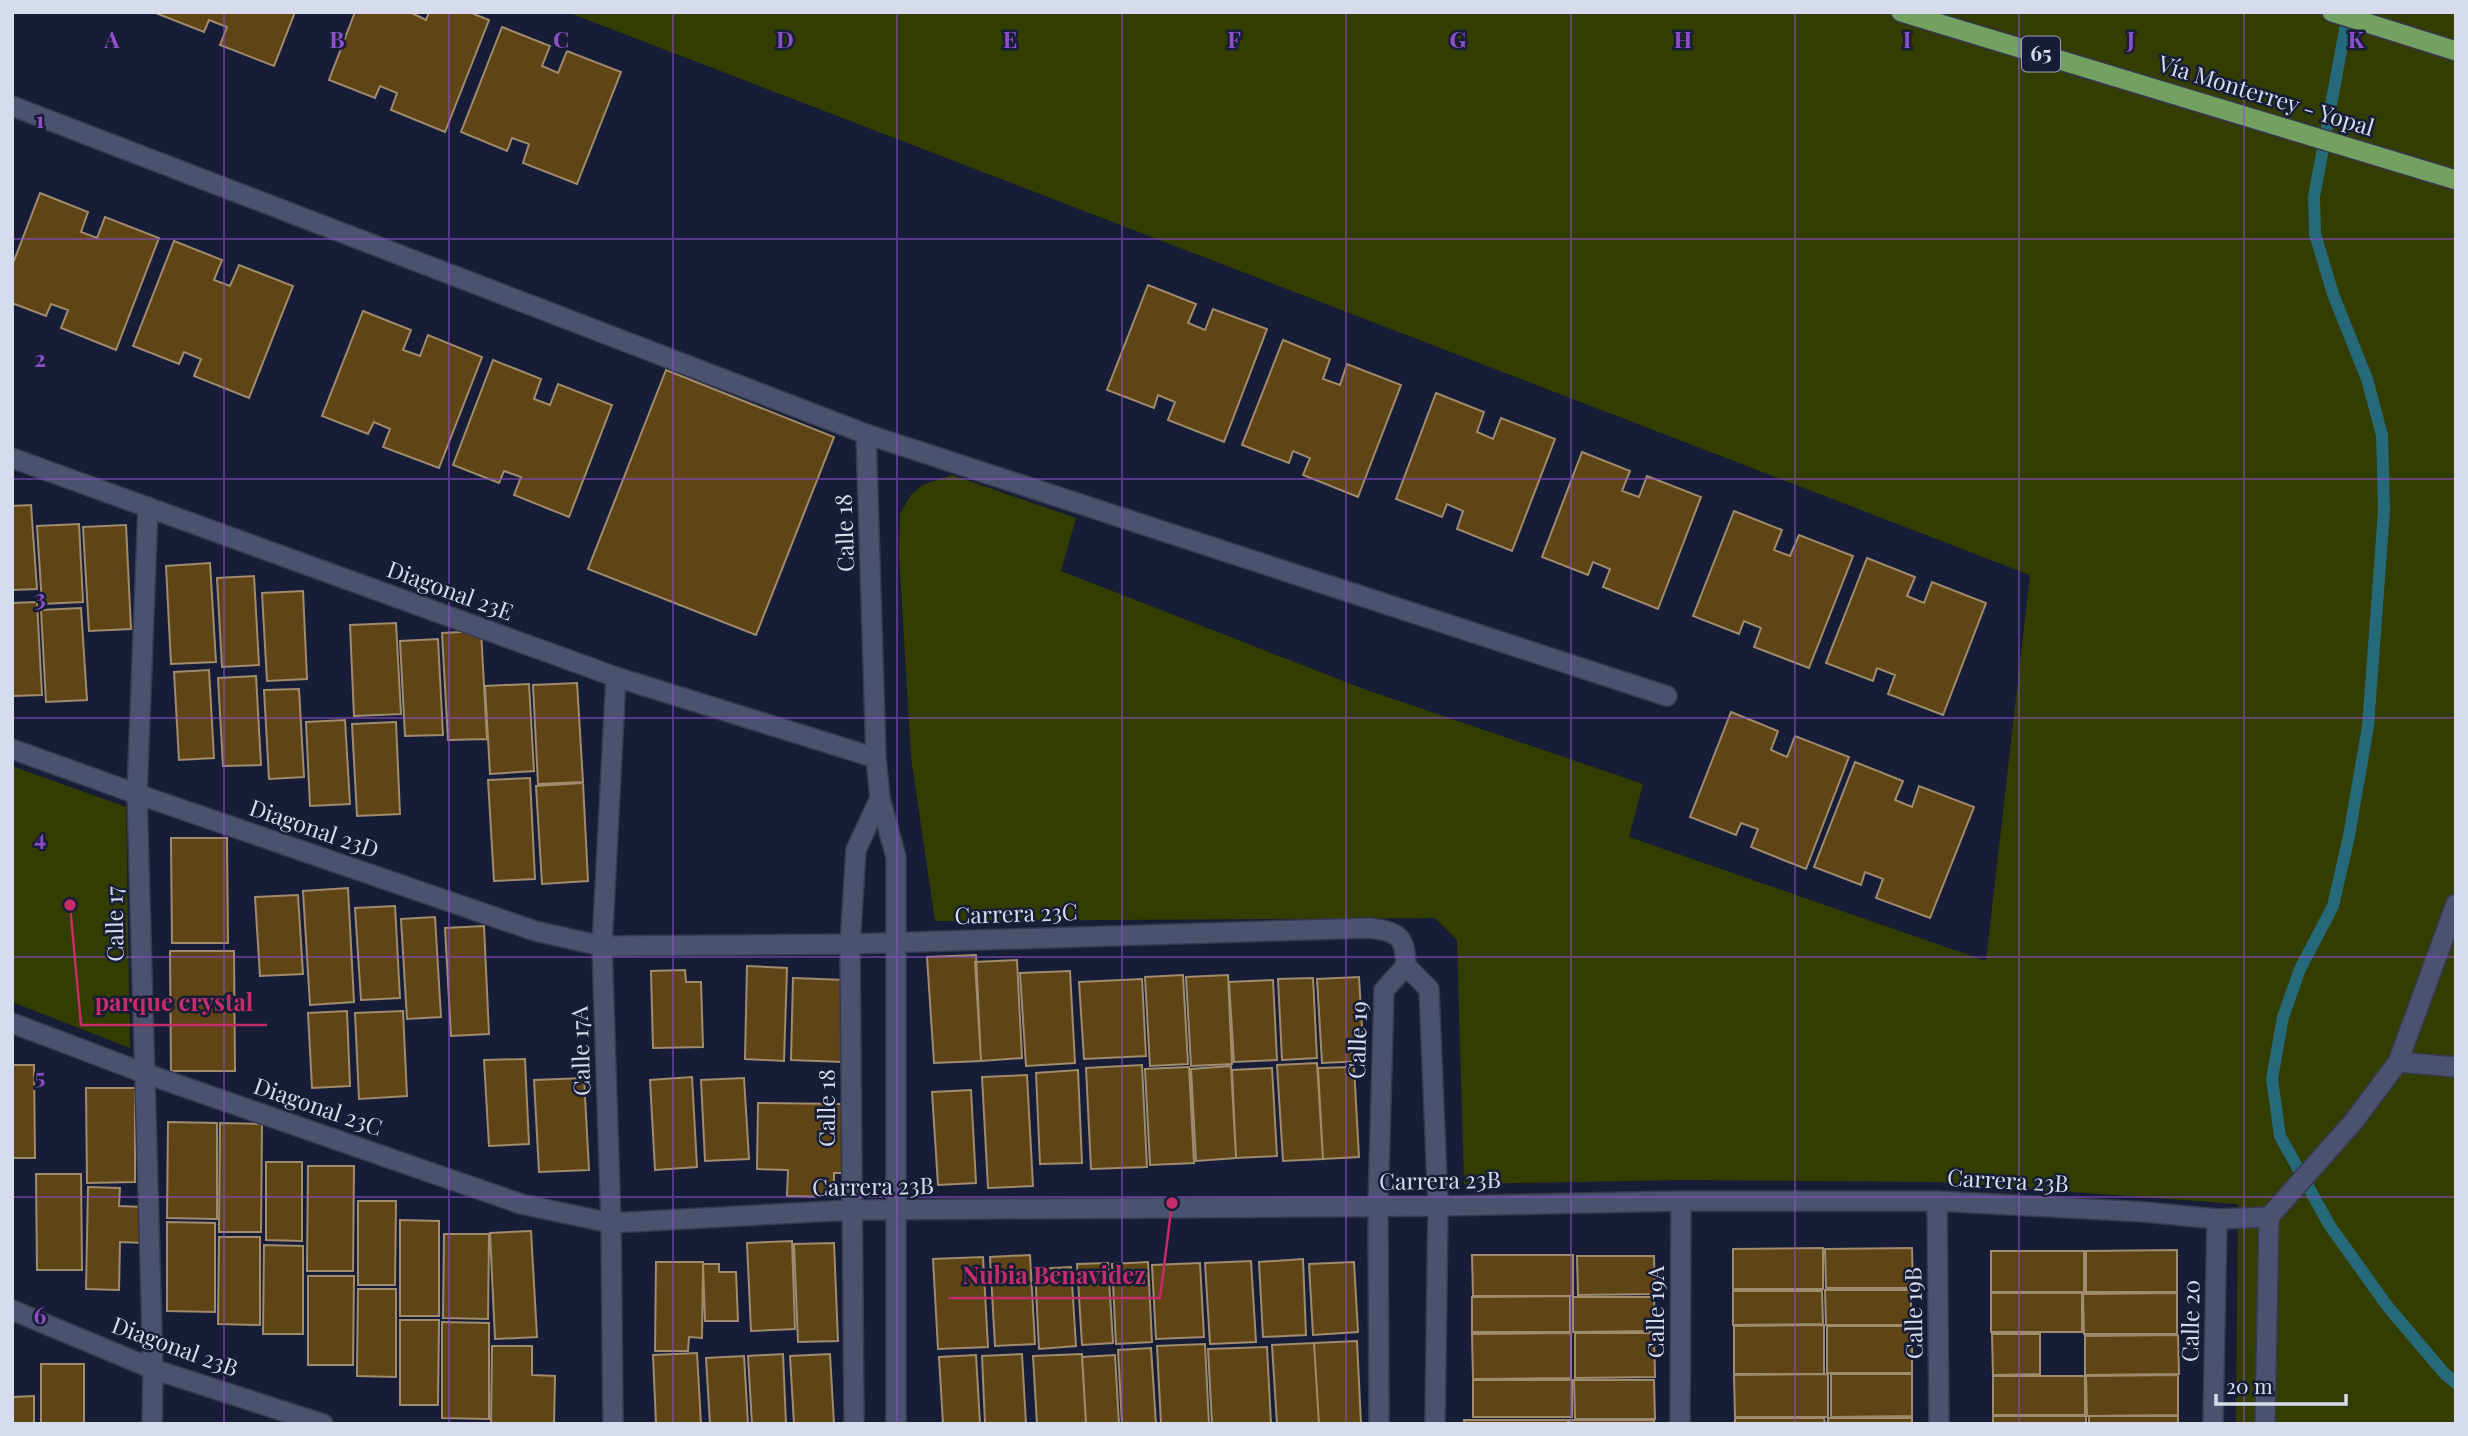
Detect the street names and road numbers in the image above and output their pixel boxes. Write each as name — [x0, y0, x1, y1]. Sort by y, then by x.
road number: 65 — [2022, 36, 2060, 72]
street label: Vía Monterrey - Yopal — [2154, 47, 2379, 142]
street label: Calle 18 — [827, 494, 860, 573]
street label: Diagonal 23E — [383, 552, 518, 627]
street label: Diagonal 23D — [246, 791, 383, 864]
street label: Calle 17 — [97, 885, 130, 962]
street label: Carrera 23C — [954, 895, 1078, 930]
street label: Calle 19 — [1340, 1001, 1373, 1079]
street label: Calle 17A — [562, 1005, 597, 1097]
street label: Diagonal 23C — [250, 1069, 387, 1142]
street label: Calle 18 — [810, 1069, 841, 1147]
street label: Carrera 23B — [1946, 1161, 2070, 1198]
street label: Carrera 23B — [1379, 1163, 1501, 1196]
street label: Carrera 23B — [812, 1169, 934, 1202]
street label: Calle 19A — [1639, 1265, 1670, 1358]
street label: Calle 19B — [1896, 1267, 1929, 1359]
street label: Calle 20 — [2173, 1280, 2206, 1362]
street label: Diagonal 23B — [108, 1308, 243, 1383]

